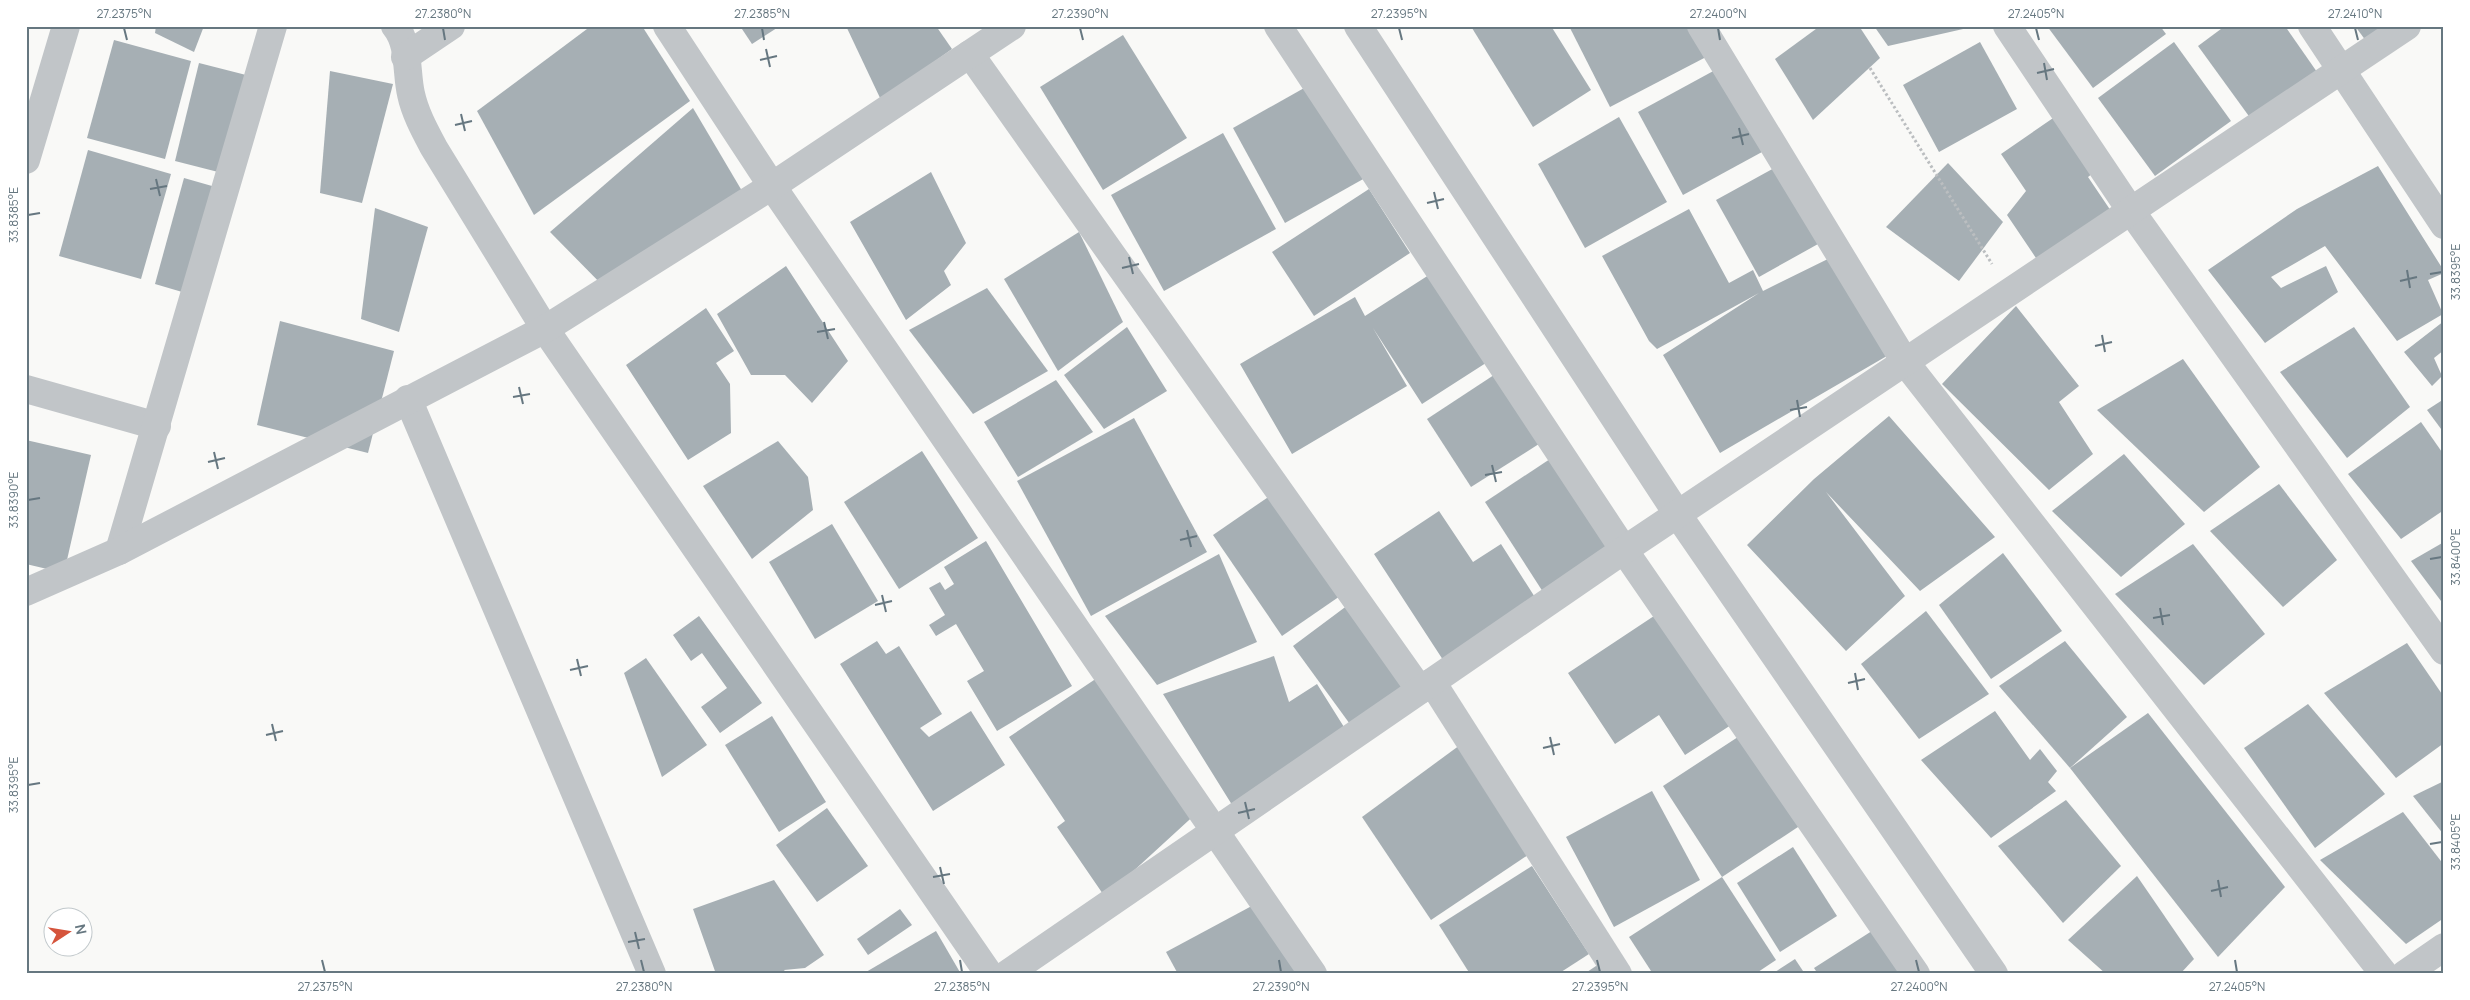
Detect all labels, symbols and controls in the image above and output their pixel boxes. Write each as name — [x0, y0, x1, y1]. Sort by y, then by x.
text: 27.2375°N — [96, 5, 152, 22]
text: 27.2380°N — [415, 5, 471, 22]
text: 27.2385°N — [734, 5, 790, 22]
text: 27.2390°N — [1052, 5, 1108, 22]
text: 27.2395°N — [1371, 5, 1427, 22]
text: 27.2400°N — [1689, 5, 1747, 22]
text: 27.2405°N — [2008, 5, 2064, 22]
text: 27.2410°N — [2328, 5, 2382, 22]
text: 33.8385°E — [5, 187, 22, 243]
text: 33.8395°E — [2447, 244, 2464, 300]
text: 33.8390°E — [5, 471, 22, 528]
text: 33.8400°E — [2447, 528, 2464, 586]
text: 33.8395°E — [5, 757, 22, 813]
text: 33.8405°E — [2447, 813, 2464, 870]
north arrow — [42, 908, 92, 958]
text: N — [71, 922, 92, 936]
text: 27.2375°N — [297, 978, 353, 995]
text: 27.2380°N — [616, 978, 672, 995]
text: 27.2385°N — [934, 978, 990, 995]
text: 27.2390°N — [1253, 978, 1309, 995]
text: 27.2395°N — [1572, 978, 1628, 995]
text: 27.2400°N — [1890, 978, 1948, 995]
text: 27.2405°N — [2209, 978, 2265, 995]

